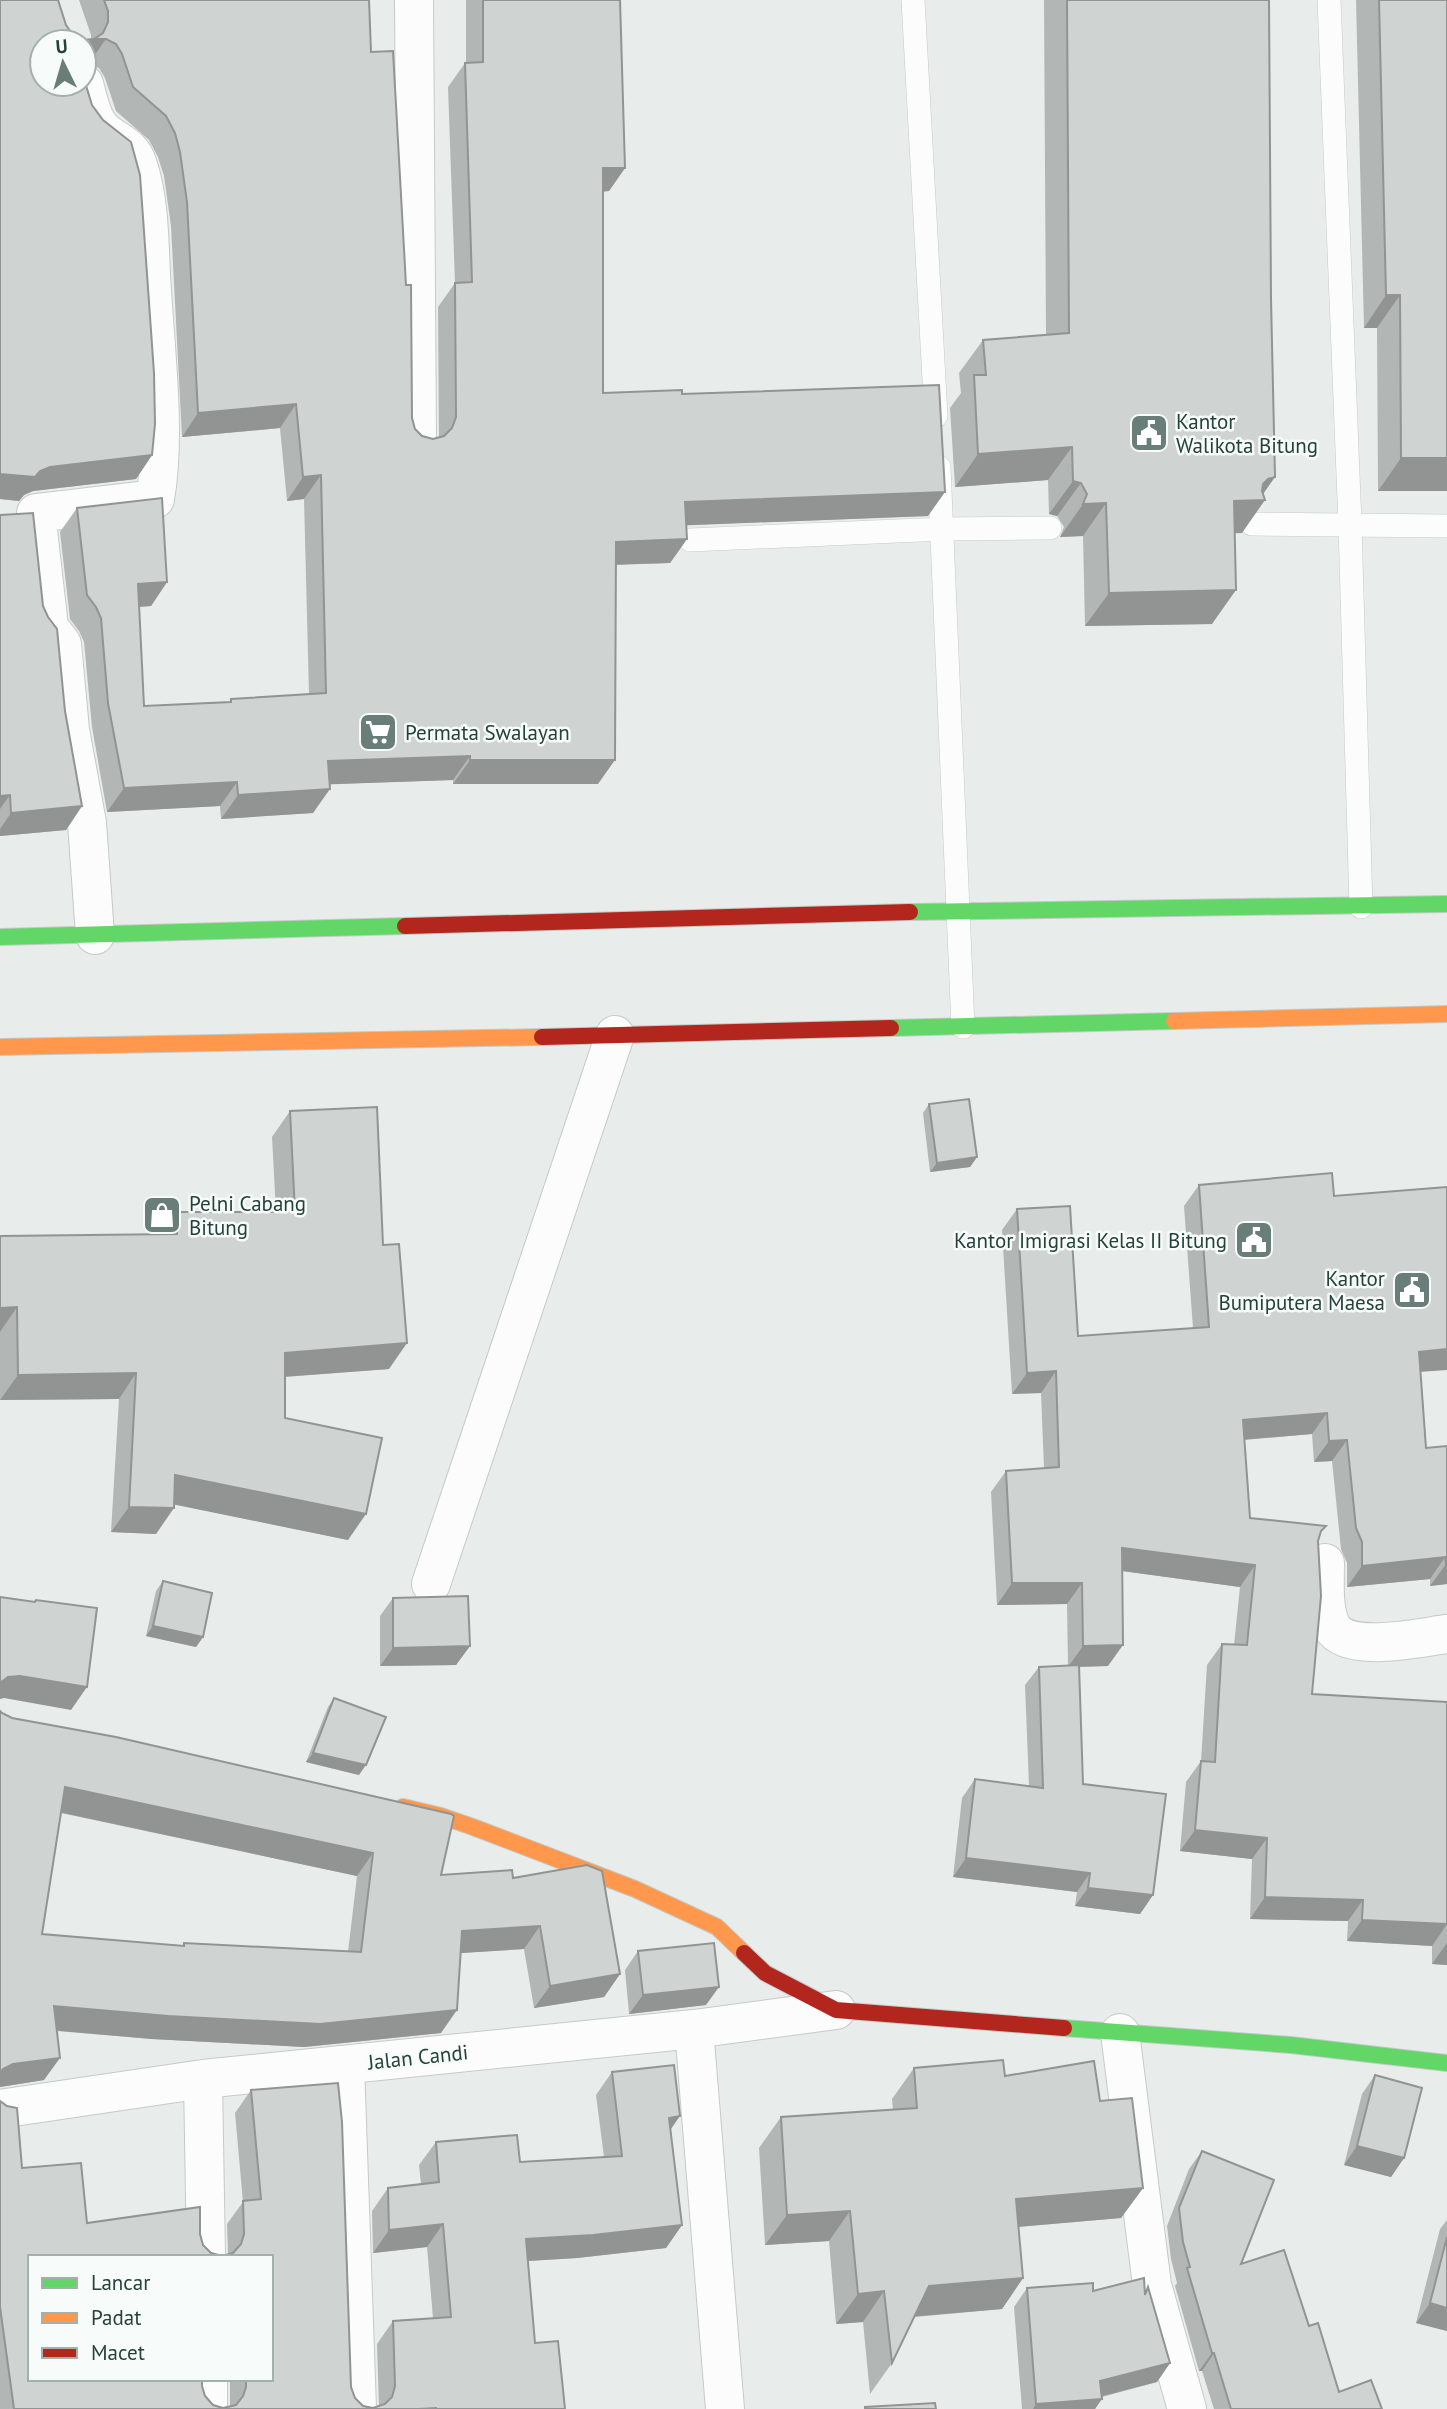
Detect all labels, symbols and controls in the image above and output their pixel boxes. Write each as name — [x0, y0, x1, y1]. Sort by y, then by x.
north arrow — [28, 28, 98, 98]
text: U — [55, 34, 69, 59]
place label: Kantor Walikota Bitung — [1176, 408, 1318, 459]
public building icon: Kantor Walikota Bitung — [1128, 412, 1170, 454]
supermarket icon: Permata Swalayan — [357, 711, 399, 753]
place label: Permata Swalayan — [405, 719, 570, 746]
place label: Pelni Cabang Bitung — [189, 1190, 306, 1241]
shop icon: Pelni Cabang Bitung — [141, 1194, 183, 1236]
public building icon: Kantor Imigrasi Kelas II Bitung — [1233, 1219, 1275, 1261]
place label: Kantor Imigrasi Kelas II Bitung — [954, 1227, 1227, 1254]
place label: Kantor Bumiputera Maesa — [1218, 1265, 1385, 1316]
public building icon: Kantor Bumiputera Maesa — [1391, 1269, 1433, 1311]
street label: Jalan Candi — [366, 2038, 469, 2076]
legend — [28, 2255, 273, 2381]
text: Lancar — [91, 2269, 150, 2296]
text: Padat — [91, 2304, 141, 2331]
text: Macet — [91, 2339, 145, 2366]

